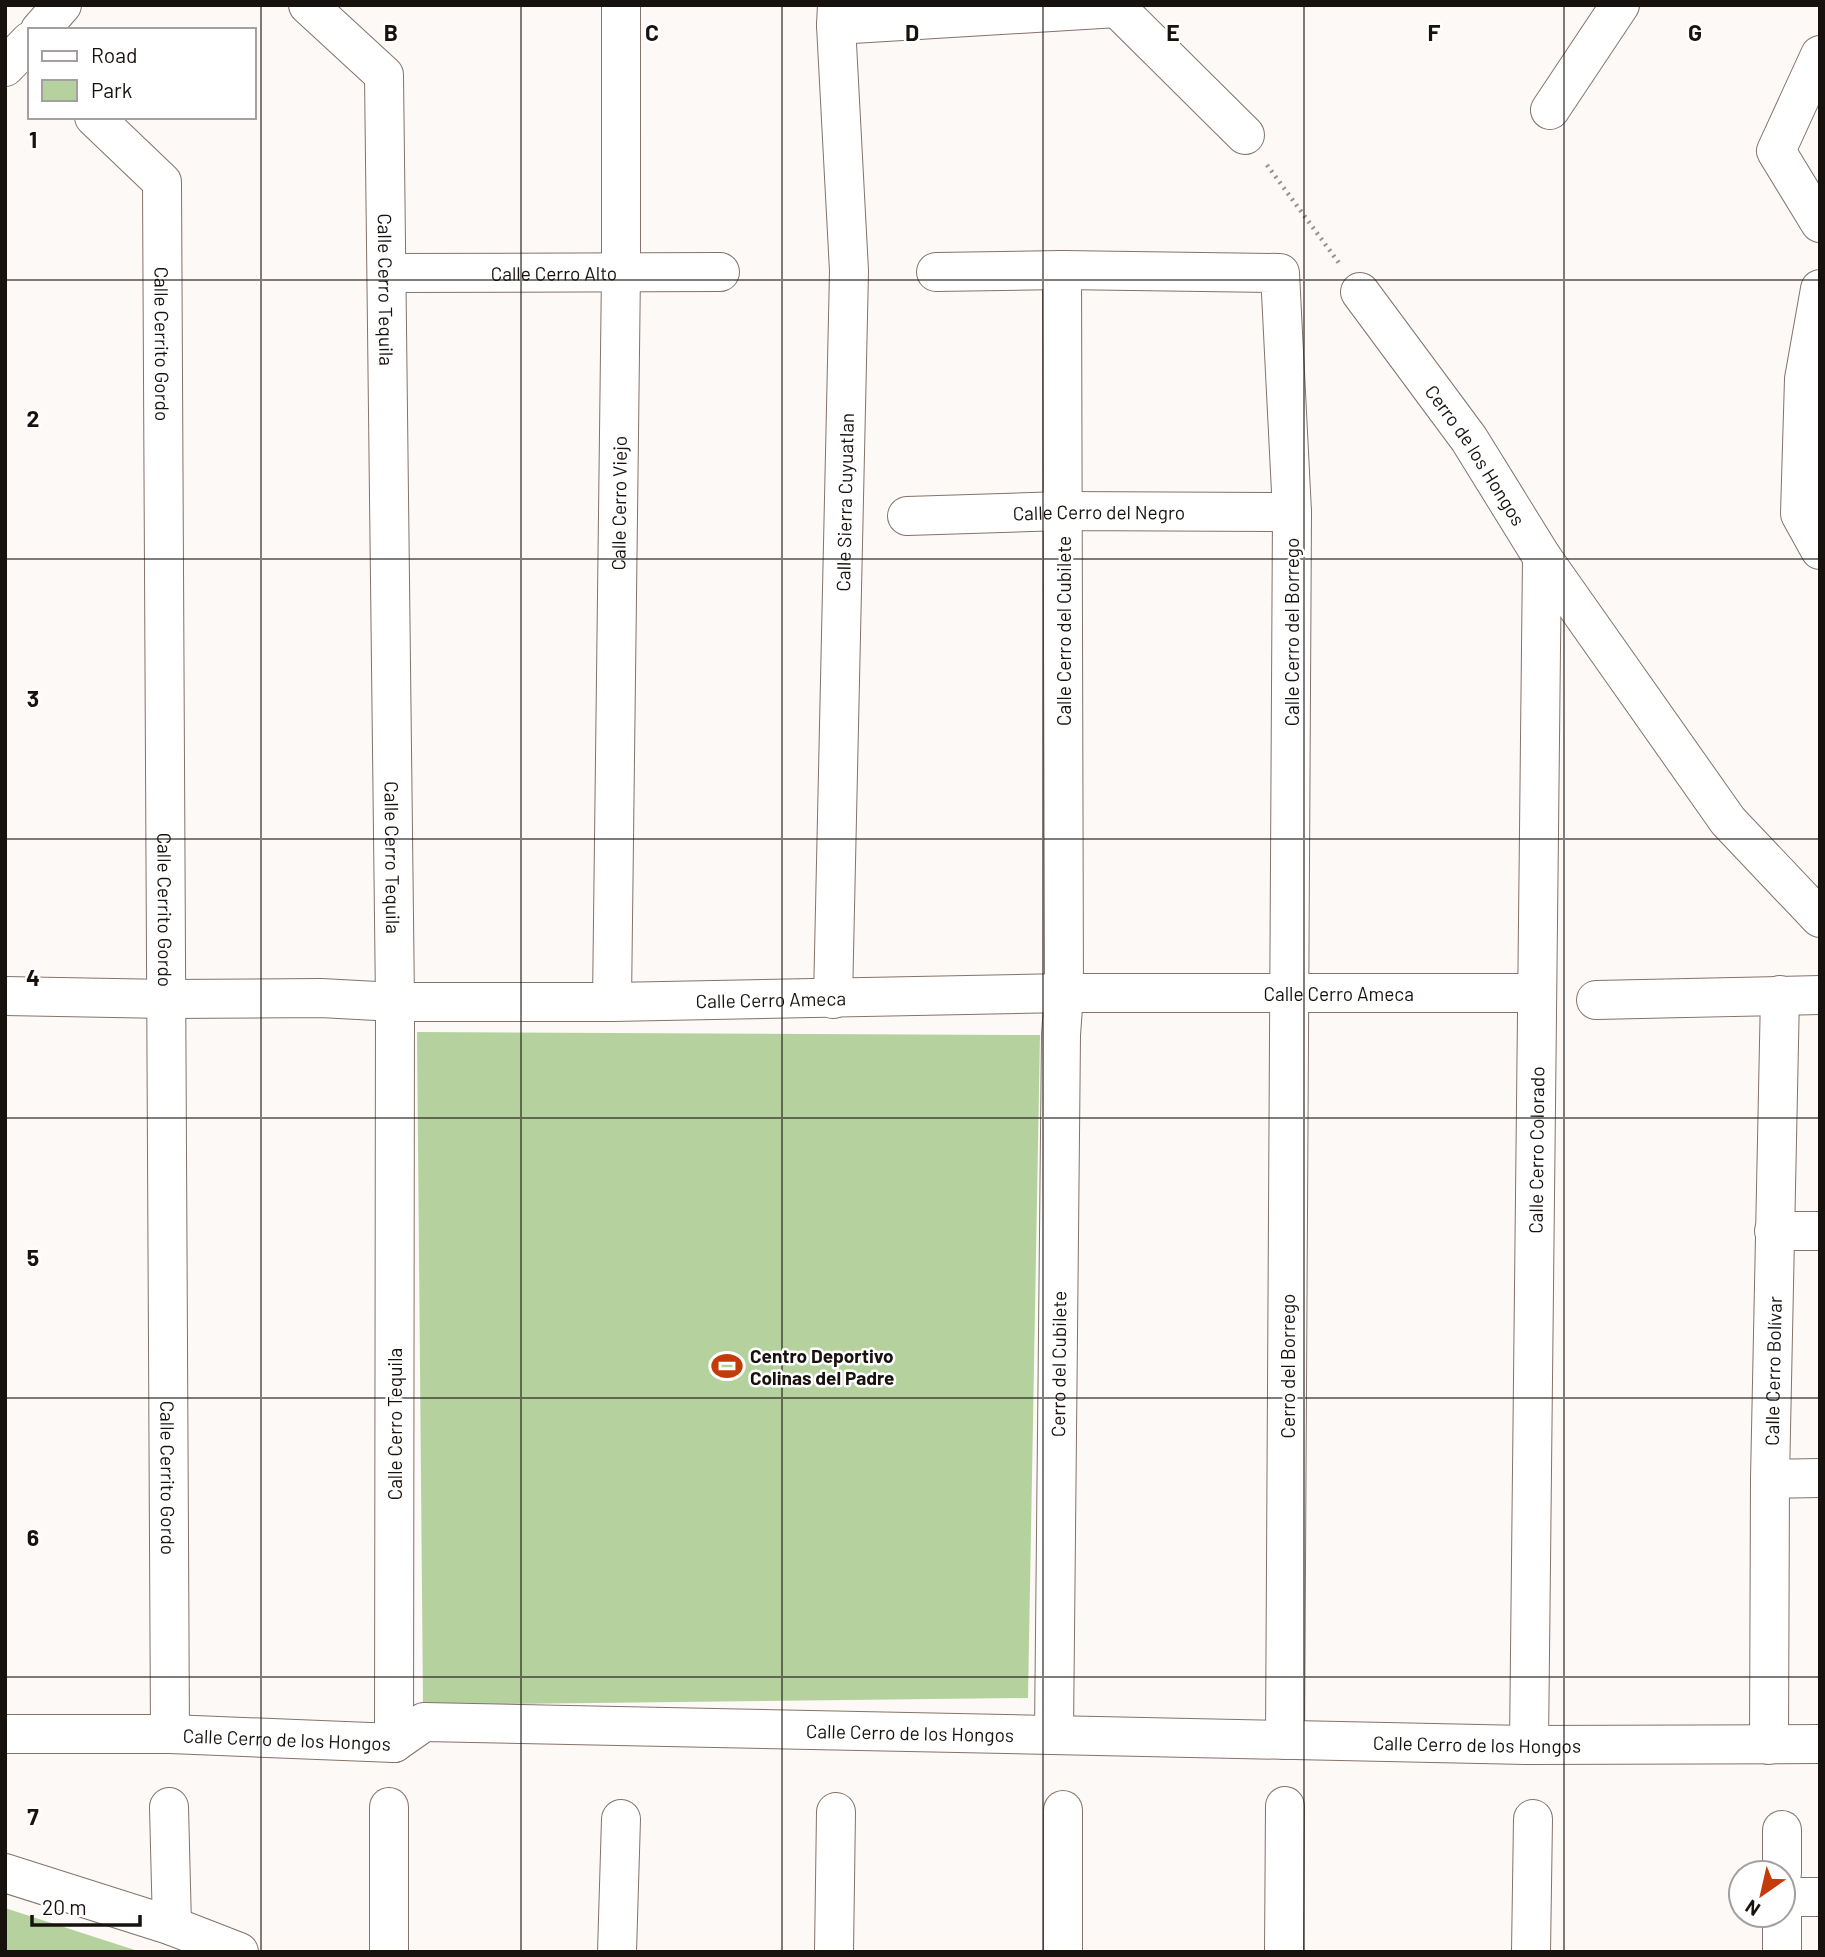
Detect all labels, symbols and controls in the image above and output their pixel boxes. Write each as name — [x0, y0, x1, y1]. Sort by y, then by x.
text: B — [384, 18, 398, 46]
text: C — [645, 18, 659, 46]
text: D — [905, 18, 919, 46]
text: E — [1166, 18, 1180, 46]
text: F — [1428, 18, 1441, 46]
text: G — [1688, 18, 1702, 46]
legend — [28, 28, 256, 119]
text: Road — [91, 42, 137, 67]
text: Park — [91, 77, 132, 102]
text: 1 — [29, 125, 37, 153]
street label: Calle Cerro Tequila — [374, 213, 399, 366]
street label: Calle Cerro Alto — [491, 261, 617, 284]
street label: Calle Cerrito Gordo — [151, 267, 175, 421]
street label: Cerro de los Hongos — [1421, 380, 1531, 529]
text: 2 — [27, 404, 39, 432]
street label: Calle Sierra Cuyuatlan — [830, 412, 857, 592]
street label: Calle Cerro Viejo — [606, 436, 630, 570]
street label: Calle Cerro del Negro — [1012, 499, 1185, 524]
street label: Calle Cerro del Cubilete — [1052, 536, 1075, 726]
street label: Calle Cerro del Borrego — [1280, 538, 1303, 726]
text: 3 — [27, 684, 39, 712]
street label: Calle Cerro Tequila — [381, 781, 406, 934]
street label: Calle Cerrito Gordo — [154, 833, 178, 987]
text: 4 — [26, 963, 40, 991]
street label: Calle Cerro Ameca — [1264, 982, 1414, 1005]
street label: Calle Cerro Ameca — [695, 986, 846, 1012]
street label: Calle Cerro Colorado — [1523, 1066, 1548, 1234]
text: 5 — [27, 1243, 39, 1271]
street label: Cerro del Cubilete — [1045, 1291, 1070, 1437]
street label: Cerro del Borrego — [1276, 1294, 1299, 1438]
street label: Calle Cerro Bolívar — [1759, 1296, 1785, 1446]
place label: Centro Deportivo Colinas del Padre — [750, 1344, 894, 1389]
street label: Calle Cerro Tequila — [383, 1348, 406, 1500]
sports icon: Centro Deportivo Colinas del Padre — [710, 1349, 744, 1383]
street label: Calle Cerrito Gordo — [157, 1401, 181, 1555]
text: 6 — [27, 1523, 39, 1551]
street label: Calle Cerro de los Hongos — [806, 1718, 1014, 1746]
street label: Calle Cerro de los Hongos — [182, 1723, 391, 1754]
street label: Calle Cerro de los Hongos — [1373, 1730, 1581, 1757]
text: 7 — [27, 1802, 39, 1830]
north arrow — [1727, 1859, 1797, 1929]
scale bar — [32, 1884, 140, 1928]
text: 20 m — [42, 1894, 87, 1919]
text: N — [1741, 1895, 1764, 1922]

